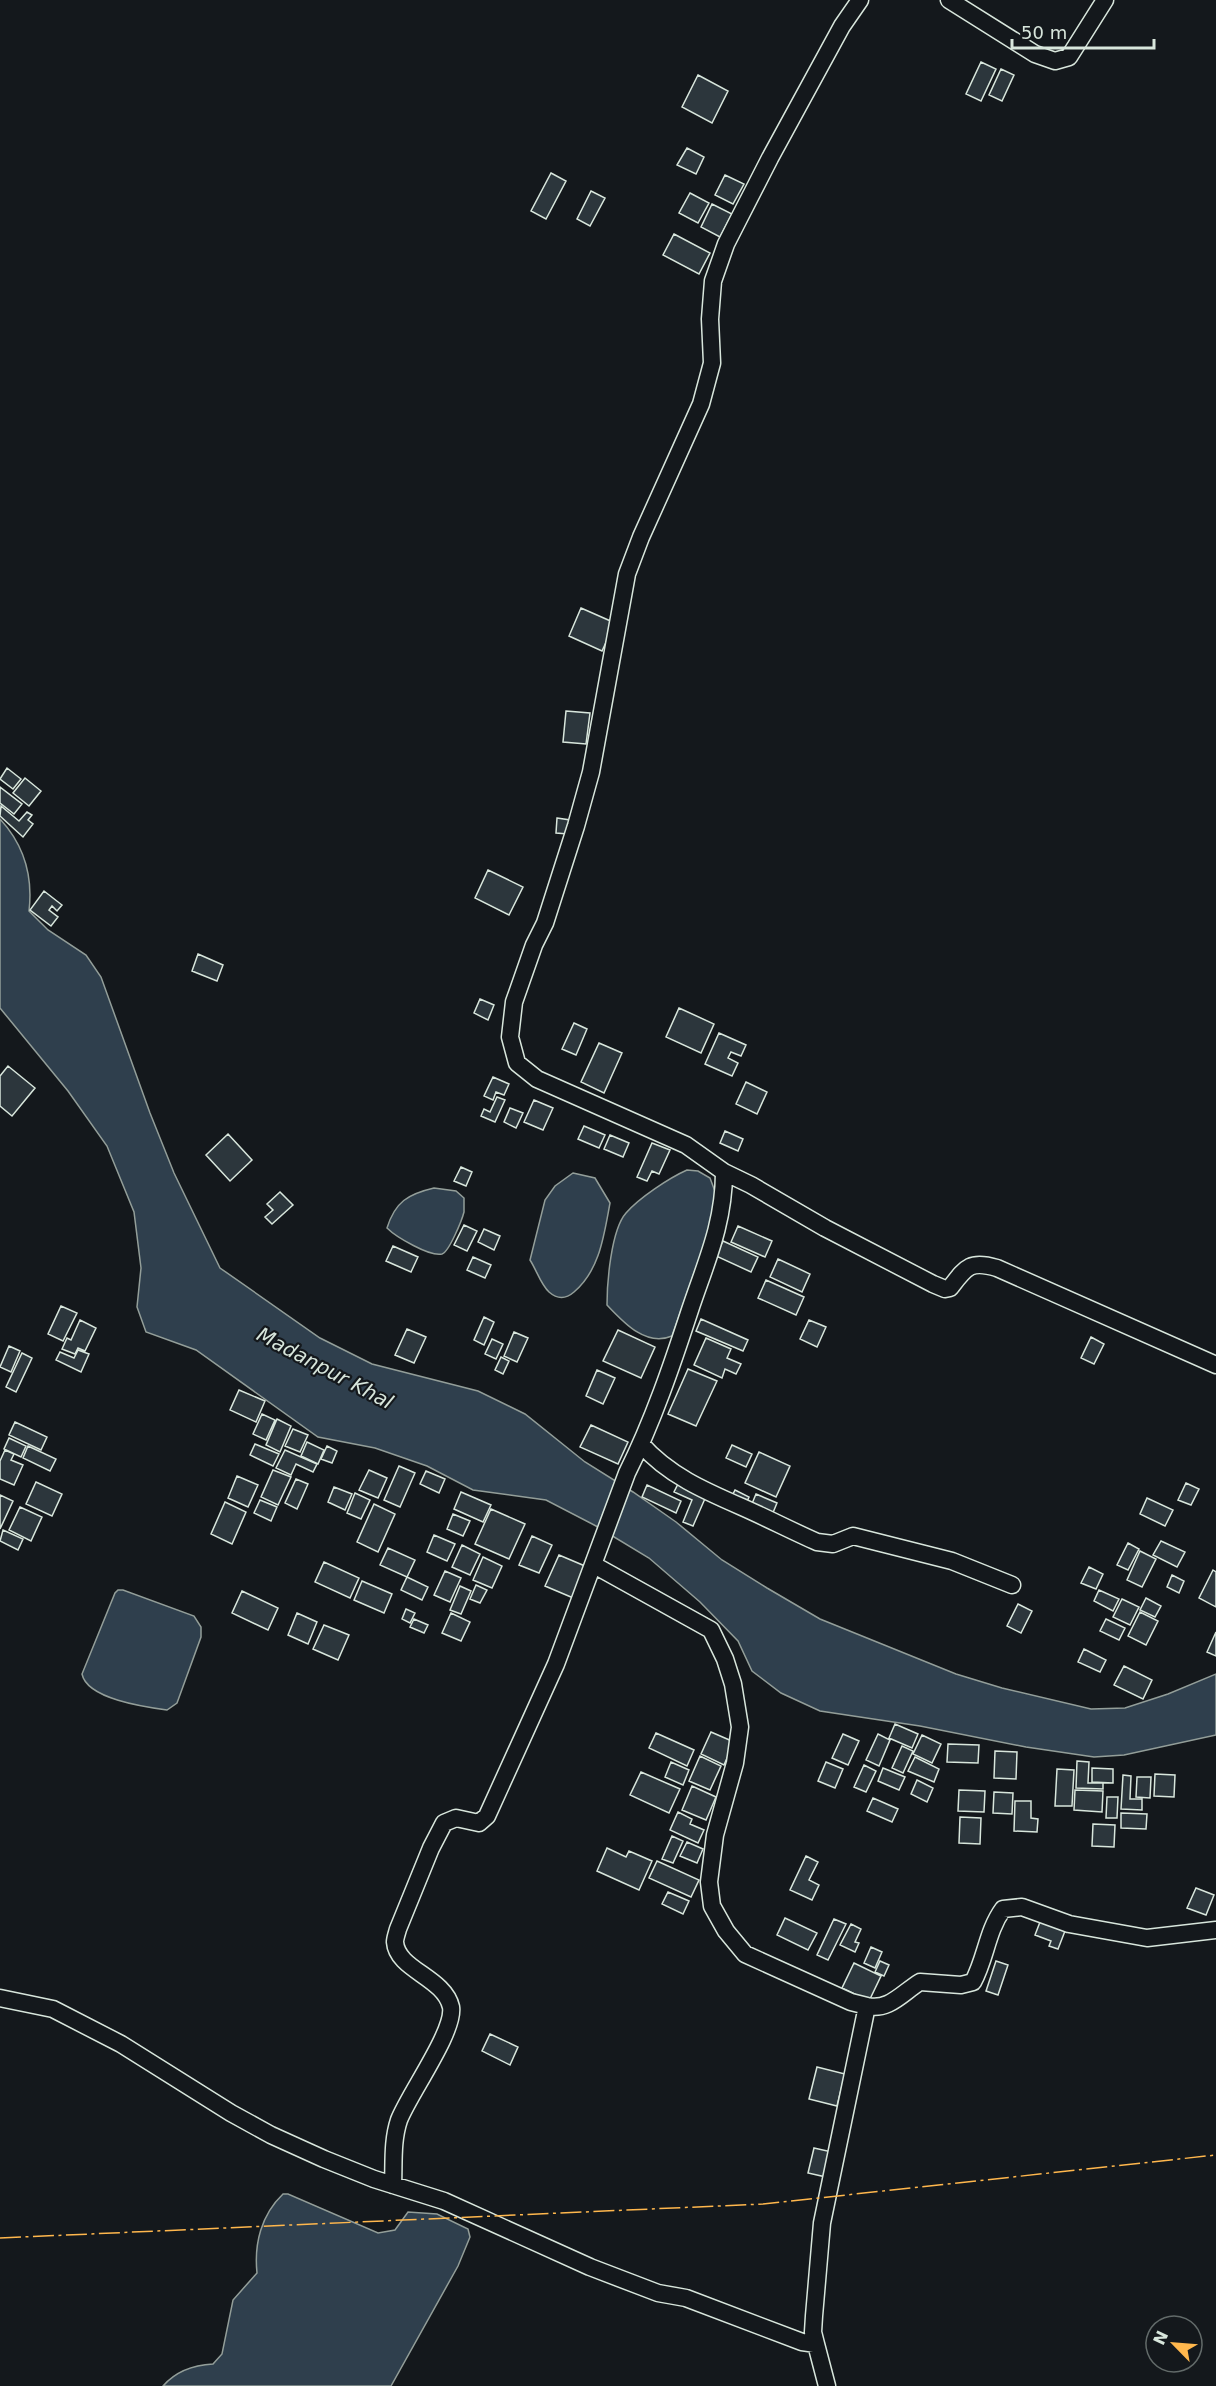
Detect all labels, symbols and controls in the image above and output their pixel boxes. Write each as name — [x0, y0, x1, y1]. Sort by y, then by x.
scale bar — [1012, 12, 1154, 50]
text: 50 m — [1021, 22, 1067, 43]
water label: Madanpur Khal — [253, 1322, 398, 1414]
north arrow — [1144, 2314, 1204, 2374]
text: N — [1149, 2328, 1172, 2348]

